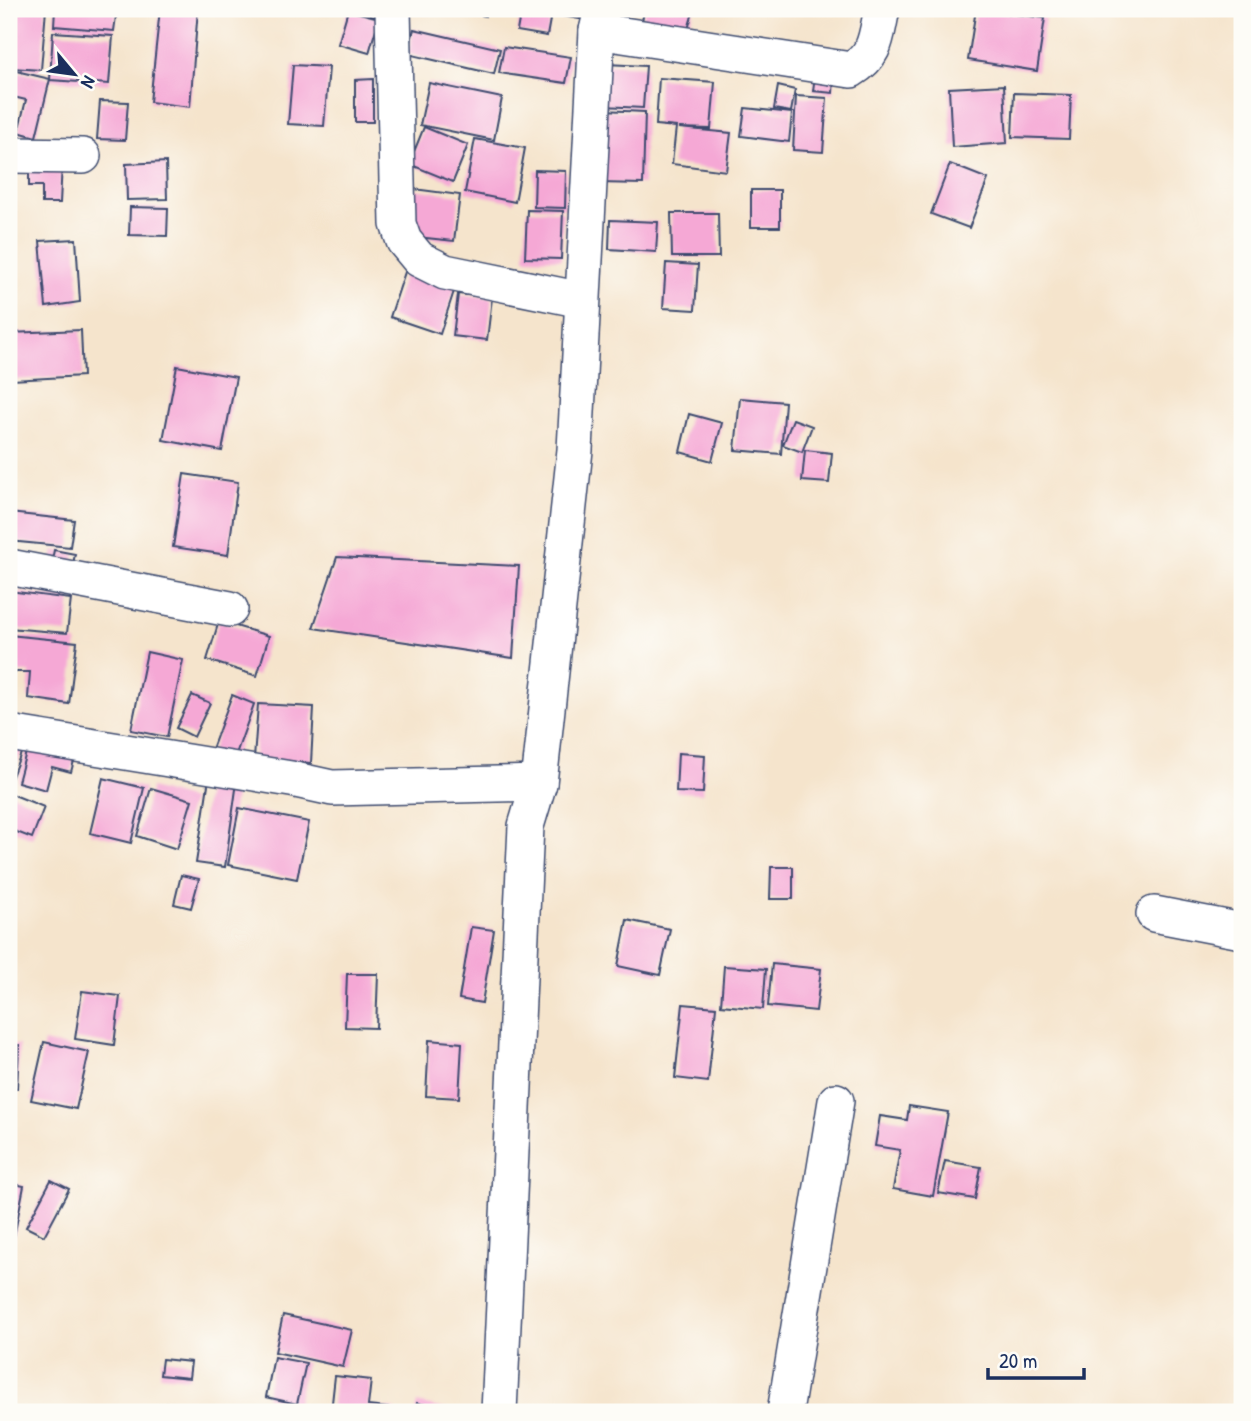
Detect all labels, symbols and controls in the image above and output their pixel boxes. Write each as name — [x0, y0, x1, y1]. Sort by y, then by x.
north arrow — [38, 38, 108, 108]
text: N — [75, 72, 103, 93]
scale bar — [988, 1337, 1085, 1381]
text: 20 m — [999, 1346, 1037, 1375]

